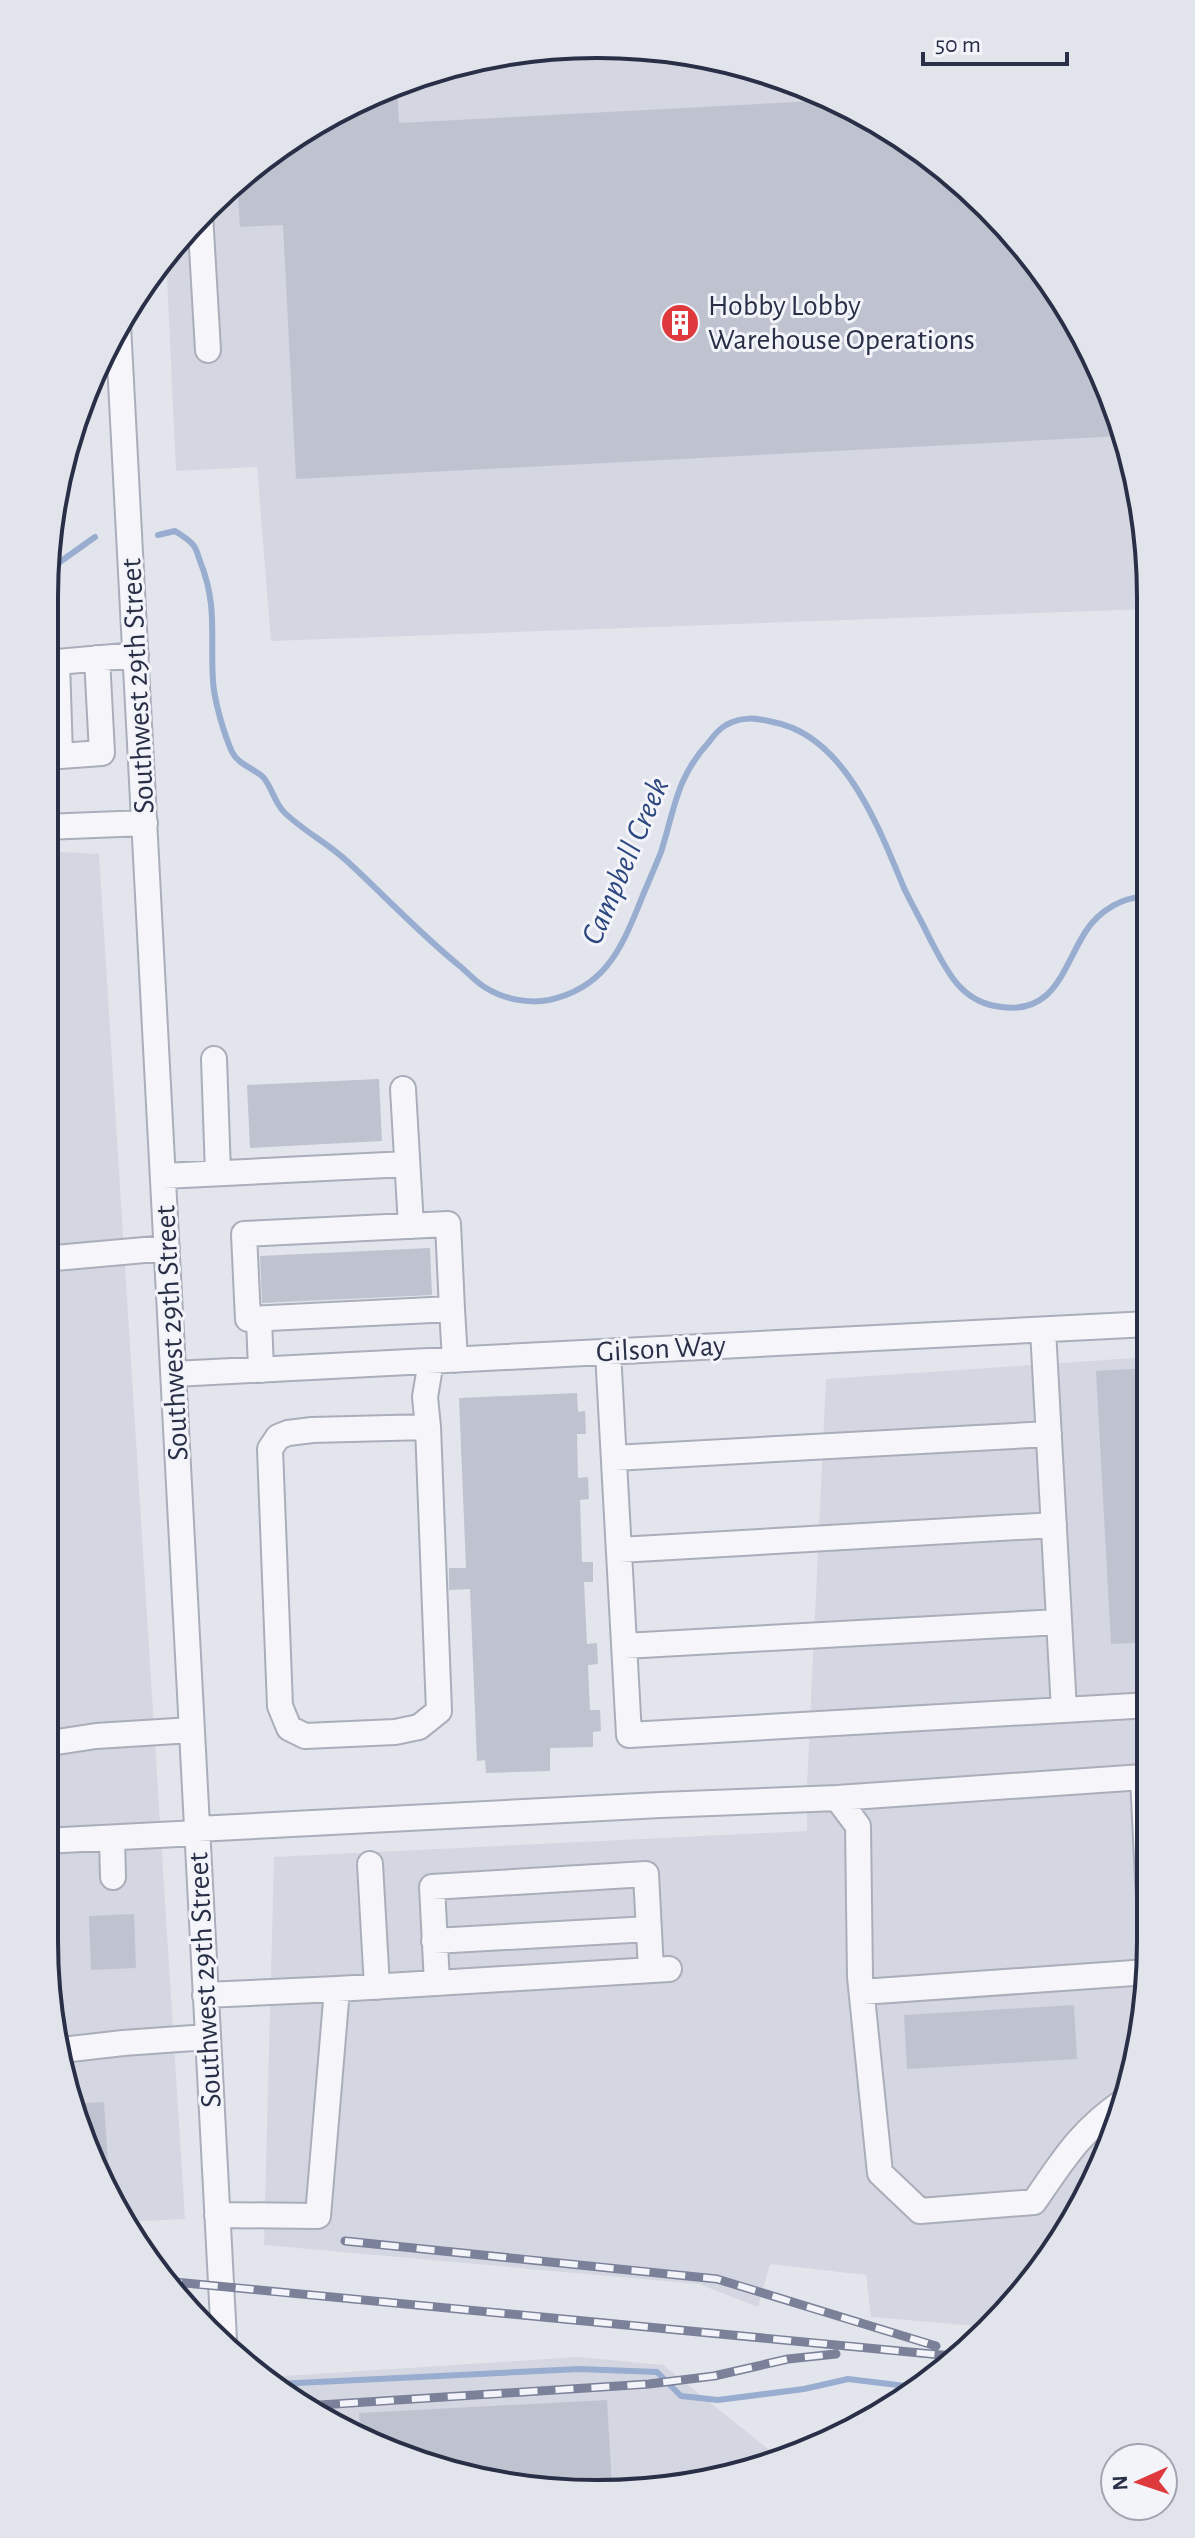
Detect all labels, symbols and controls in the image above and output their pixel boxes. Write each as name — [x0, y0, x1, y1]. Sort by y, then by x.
scale bar — [923, 16, 1067, 66]
text: 50 m — [935, 33, 981, 57]
place label: Hobby Lobby Warehouse Operations — [708, 291, 975, 355]
building icon: Hobby Lobby Warehouse Operations — [659, 302, 701, 344]
street label: Southwest 29th Street — [116, 557, 160, 815]
water label: Campbell Creek — [576, 773, 675, 949]
street label: Southwest 29th Street — [150, 1204, 194, 1462]
street label: Gilson Way — [595, 1331, 727, 1367]
street label: Southwest 29th Street — [183, 1851, 227, 2109]
north arrow — [1099, 2442, 1179, 2522]
text: N — [1109, 2475, 1131, 2491]

